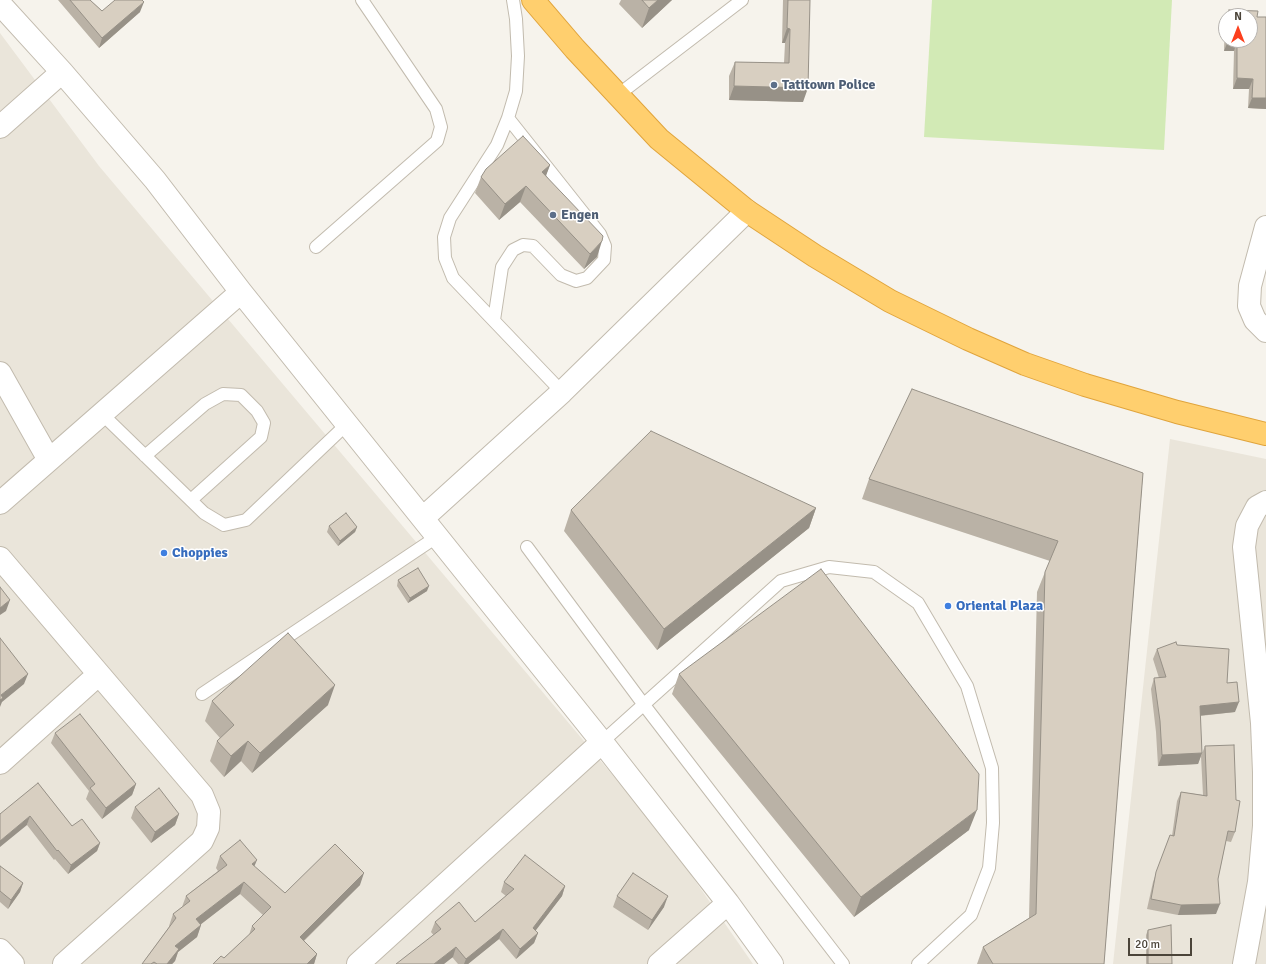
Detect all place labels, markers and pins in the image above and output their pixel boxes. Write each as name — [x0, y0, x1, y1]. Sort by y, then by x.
place label: Tatitown Police — [782, 77, 875, 93]
marker: Tatitown Police — [769, 80, 779, 90]
place label: Engen — [561, 207, 599, 223]
marker: Engen — [548, 210, 558, 220]
place label: Choppies — [172, 545, 228, 561]
marker: Choppies — [159, 548, 169, 558]
place label: Oriental Plaza — [956, 598, 1043, 614]
marker: Oriental Plaza — [943, 601, 953, 611]

